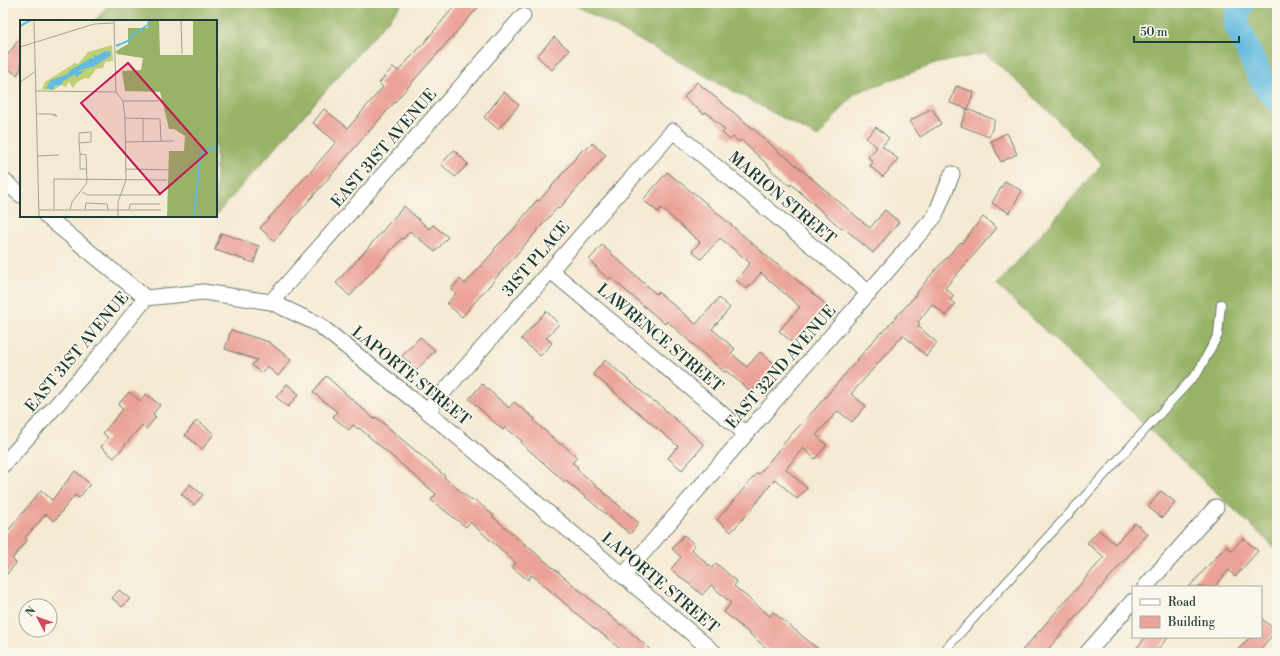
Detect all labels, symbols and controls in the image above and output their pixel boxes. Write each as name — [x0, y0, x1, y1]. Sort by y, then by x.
scale bar — [1134, 18, 1239, 44]
inset map — [20, 20, 217, 217]
text: 50 m — [1140, 25, 1168, 40]
street label: EAST 31ST AVENUE — [327, 84, 441, 212]
street label: MARION STREET — [724, 147, 840, 249]
street label: 31ST PLACE — [498, 217, 574, 301]
street label: LAWRENCE STREET — [593, 279, 727, 397]
street label: EAST 31ST AVENUE — [21, 288, 133, 416]
street label: EAST 32ND AVENUE — [722, 301, 840, 433]
street label: LAPORTE STREET — [348, 322, 474, 430]
street label: LAPORTE STREET — [597, 528, 723, 638]
legend — [1132, 586, 1262, 638]
text: Road — [1168, 595, 1196, 610]
north arrow — [18, 598, 58, 638]
text: N — [23, 604, 40, 620]
text: Building — [1167, 615, 1216, 630]

